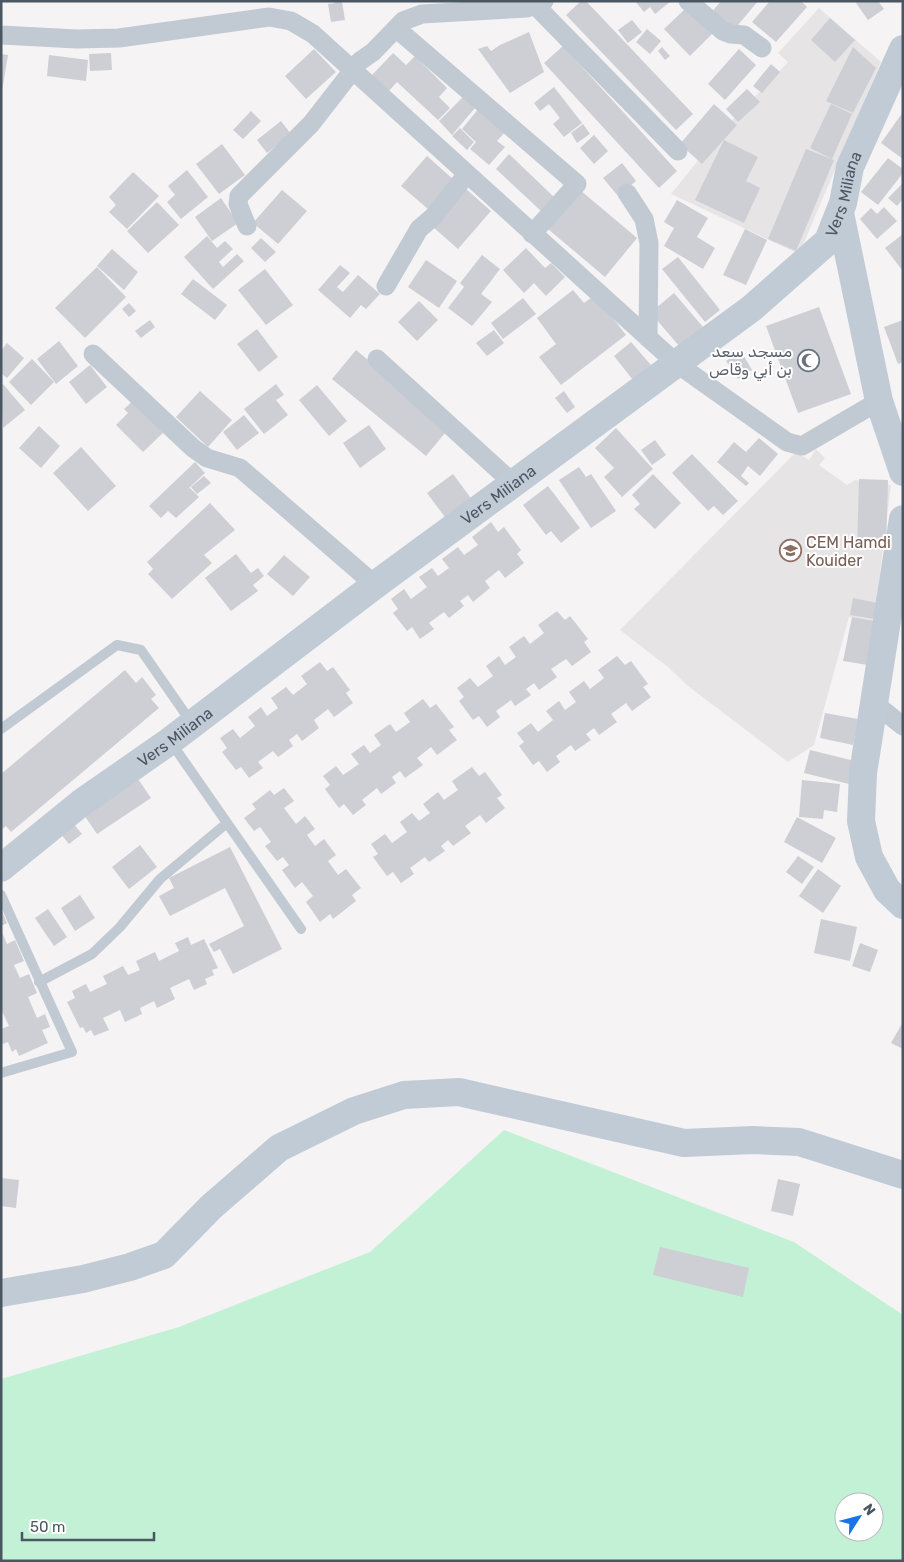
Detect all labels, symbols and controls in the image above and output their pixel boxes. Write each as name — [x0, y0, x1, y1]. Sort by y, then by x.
street label: Vers Miliana — [821, 148, 865, 239]
place label: مسجد سعد بن أبي وقاص — [709, 342, 792, 382]
mosque icon: مسجد سعد بن أبي وقاص — [796, 348, 820, 372]
street label: Vers Miliana — [457, 461, 539, 528]
place label: CEM Hamdi Kouider — [806, 533, 891, 570]
school or university icon: CEM Hamdi Kouider — [778, 539, 802, 563]
street label: Vers Miliana — [134, 703, 216, 770]
north arrow — [834, 1492, 884, 1542]
text: N — [859, 1501, 879, 1519]
scale bar — [22, 1510, 155, 1542]
text: 50 m — [30, 1518, 65, 1536]

